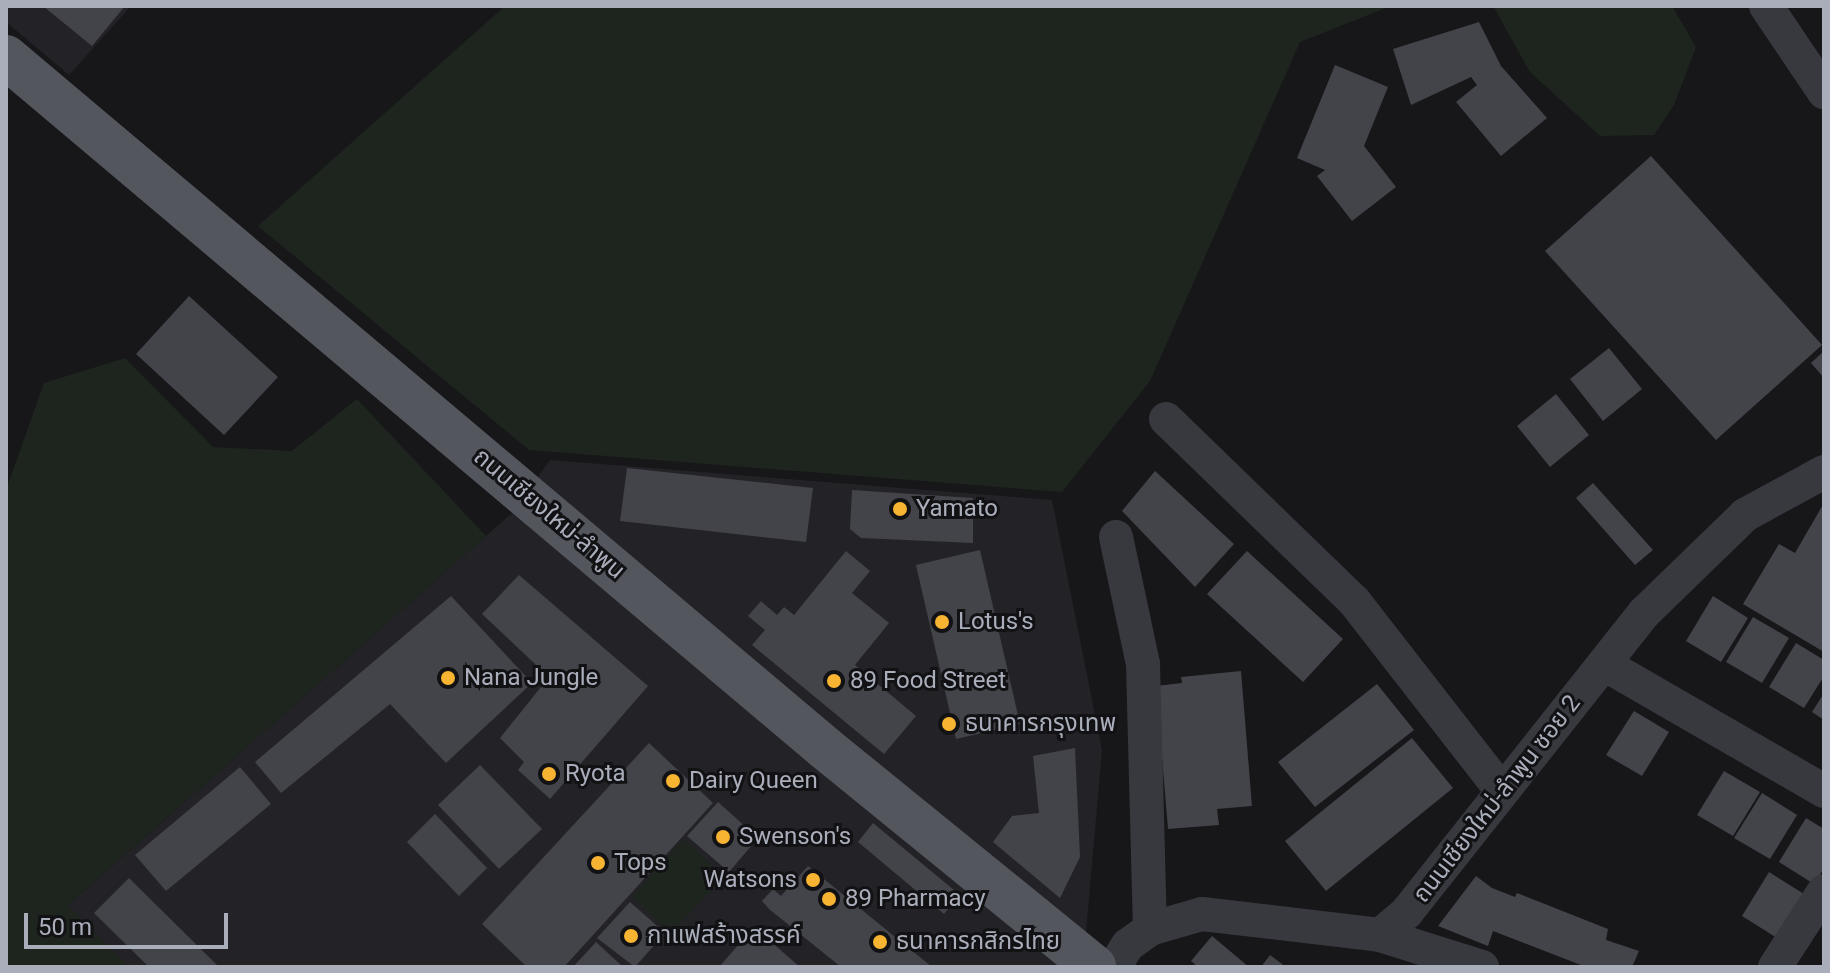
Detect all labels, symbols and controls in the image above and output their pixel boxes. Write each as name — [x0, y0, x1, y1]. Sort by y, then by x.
street label: ถนนเชียงใหม่-ลำพูน — [468, 442, 630, 586]
place label: Yamato — [916, 495, 998, 523]
marker: Yamato — [891, 500, 909, 518]
place label: Lotus's — [958, 608, 1034, 636]
marker: Lotus's — [933, 613, 951, 631]
place label: Nana Jungle — [464, 664, 598, 692]
place label: 89 Food Street — [850, 667, 1006, 695]
marker: Nana Jungle — [439, 669, 457, 687]
marker: 89 Food Street — [825, 672, 843, 690]
street label: ถนนเชียงใหม่-ลำพูน ซอย 2 — [1407, 690, 1587, 908]
place label: ธนาคารกรุงเทพ — [965, 710, 1116, 738]
marker: ธนาคารกรุงเทพ — [940, 715, 958, 733]
place label: Ryota — [565, 760, 626, 788]
marker: Ryota — [540, 765, 558, 783]
place label: Dairy Queen — [689, 767, 818, 795]
marker: Dairy Queen — [664, 772, 682, 790]
place label: Swenson's — [739, 823, 851, 851]
marker: Swenson's — [714, 828, 732, 846]
place label: Tops — [614, 849, 667, 877]
marker: Tops — [589, 854, 607, 872]
place label: Watsons — [703, 866, 797, 894]
marker: Watsons — [804, 871, 822, 889]
place label: 89 Pharmacy — [845, 885, 985, 913]
marker: 89 Pharmacy — [820, 890, 838, 908]
scale bar — [28, 897, 232, 947]
text: 50 m — [38, 913, 92, 941]
place label: กาแฟสร้างสรรค์ — [647, 922, 801, 950]
marker: กาแฟสร้างสรรค์ — [622, 927, 640, 945]
place label: ธนาคารกสิกรไทย — [896, 928, 1060, 956]
marker: ธนาคารกสิกรไทย — [871, 933, 889, 951]

